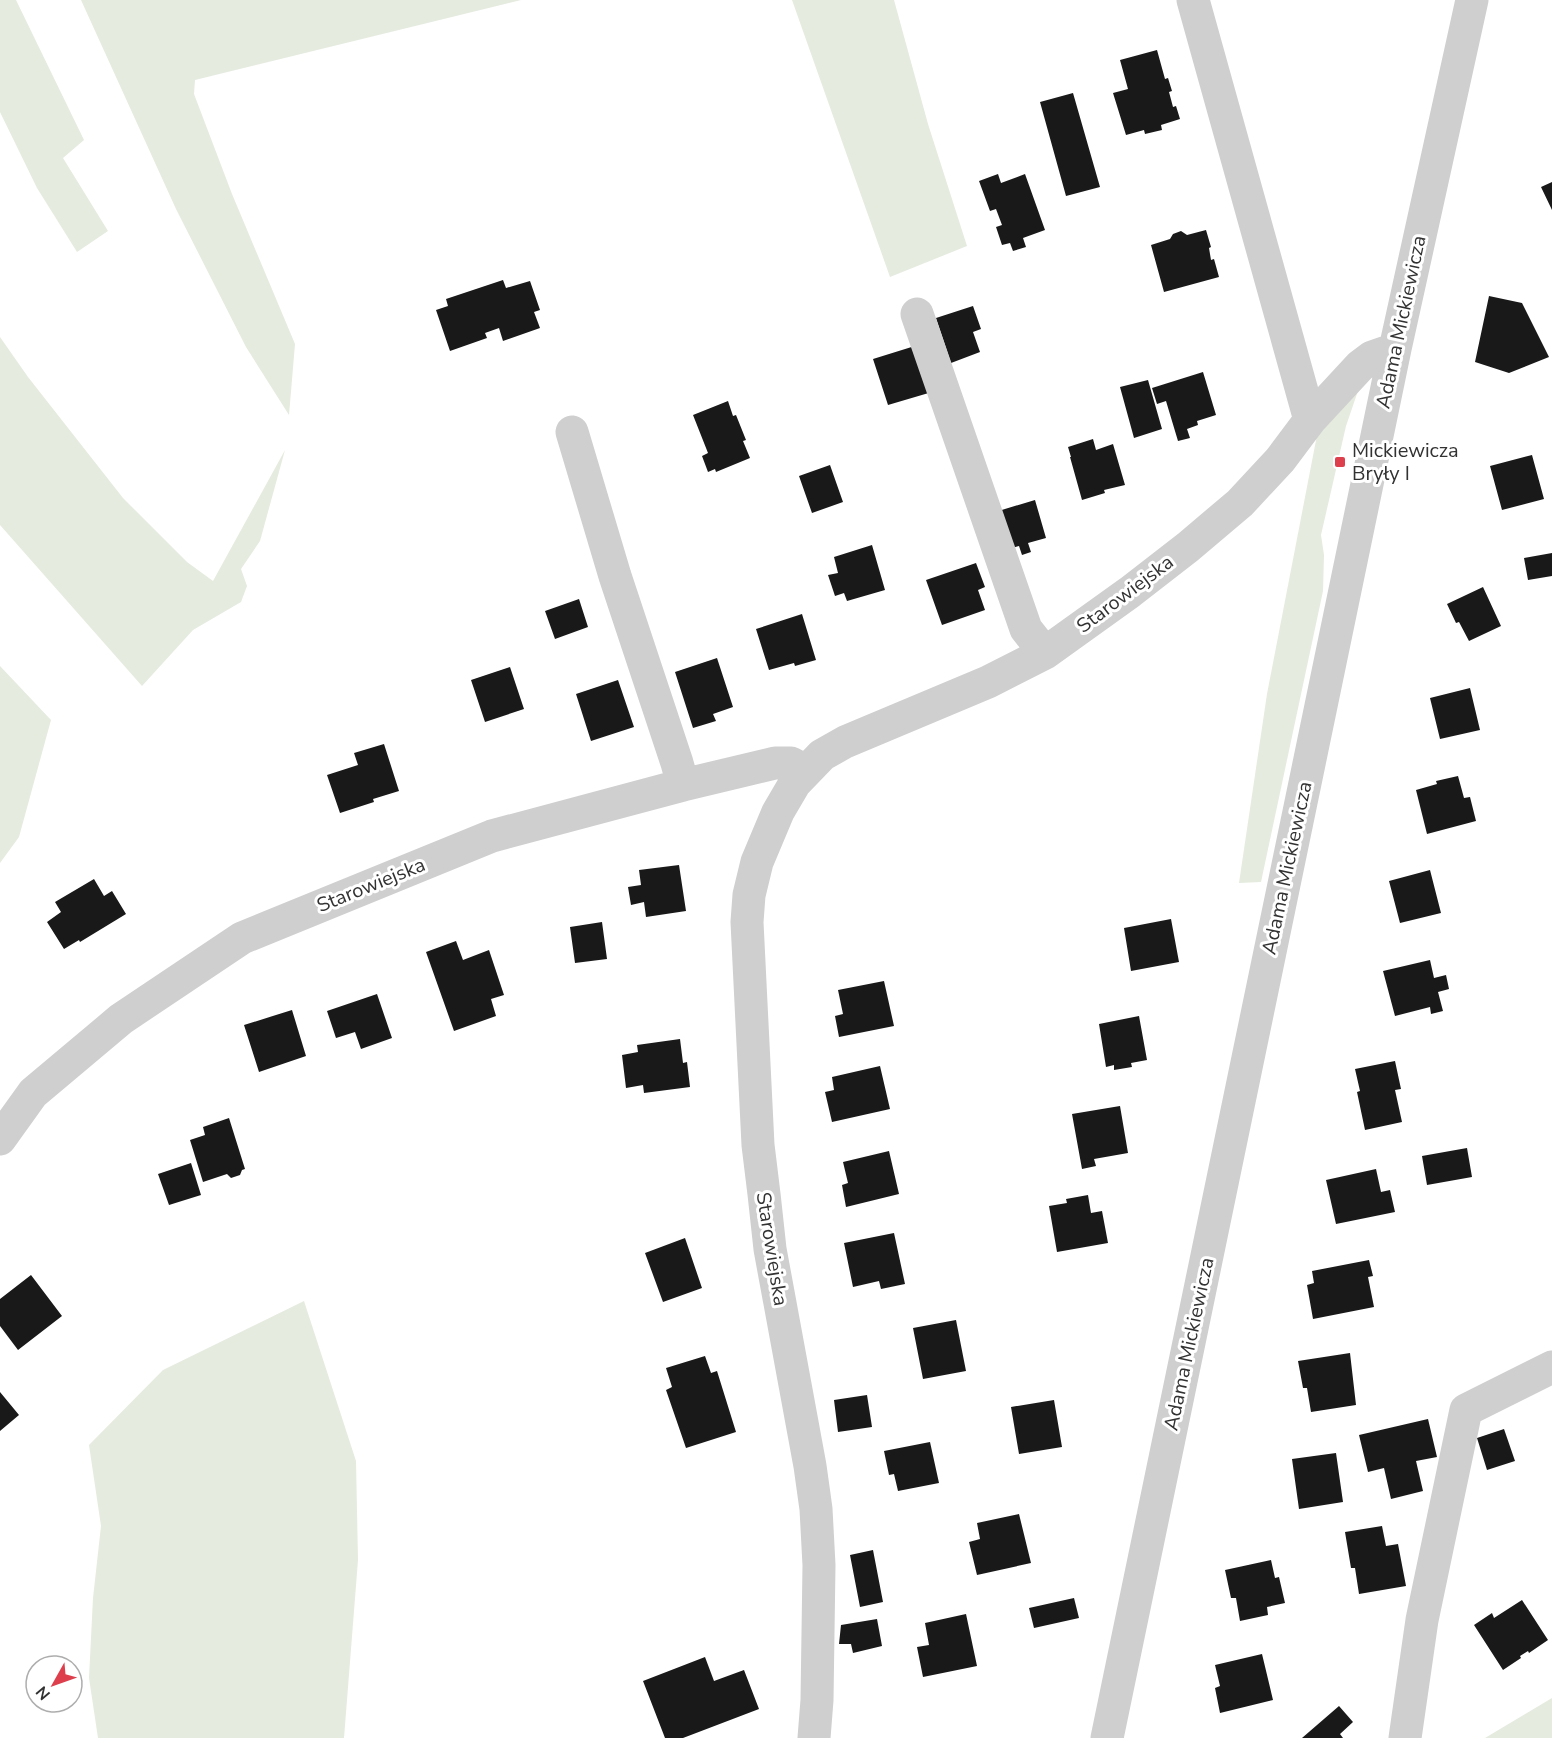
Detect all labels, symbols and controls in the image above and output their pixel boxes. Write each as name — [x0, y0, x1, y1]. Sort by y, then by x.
street label: Adama Mickiewicza — [1369, 233, 1433, 411]
place label: Mickiewicza Bryły I — [1352, 437, 1459, 487]
marker: Mickiewicza Bryły I — [1333, 455, 1347, 469]
street label: Starowiejska — [1071, 549, 1179, 639]
street label: Adama Mickiewicza — [1255, 779, 1319, 957]
street label: Starowiejska — [313, 851, 429, 919]
street label: Starowiejska — [750, 1190, 794, 1308]
street label: Adama Mickiewicza — [1157, 1255, 1221, 1433]
north arrow — [24, 1654, 84, 1714]
text: N — [31, 1681, 56, 1705]

